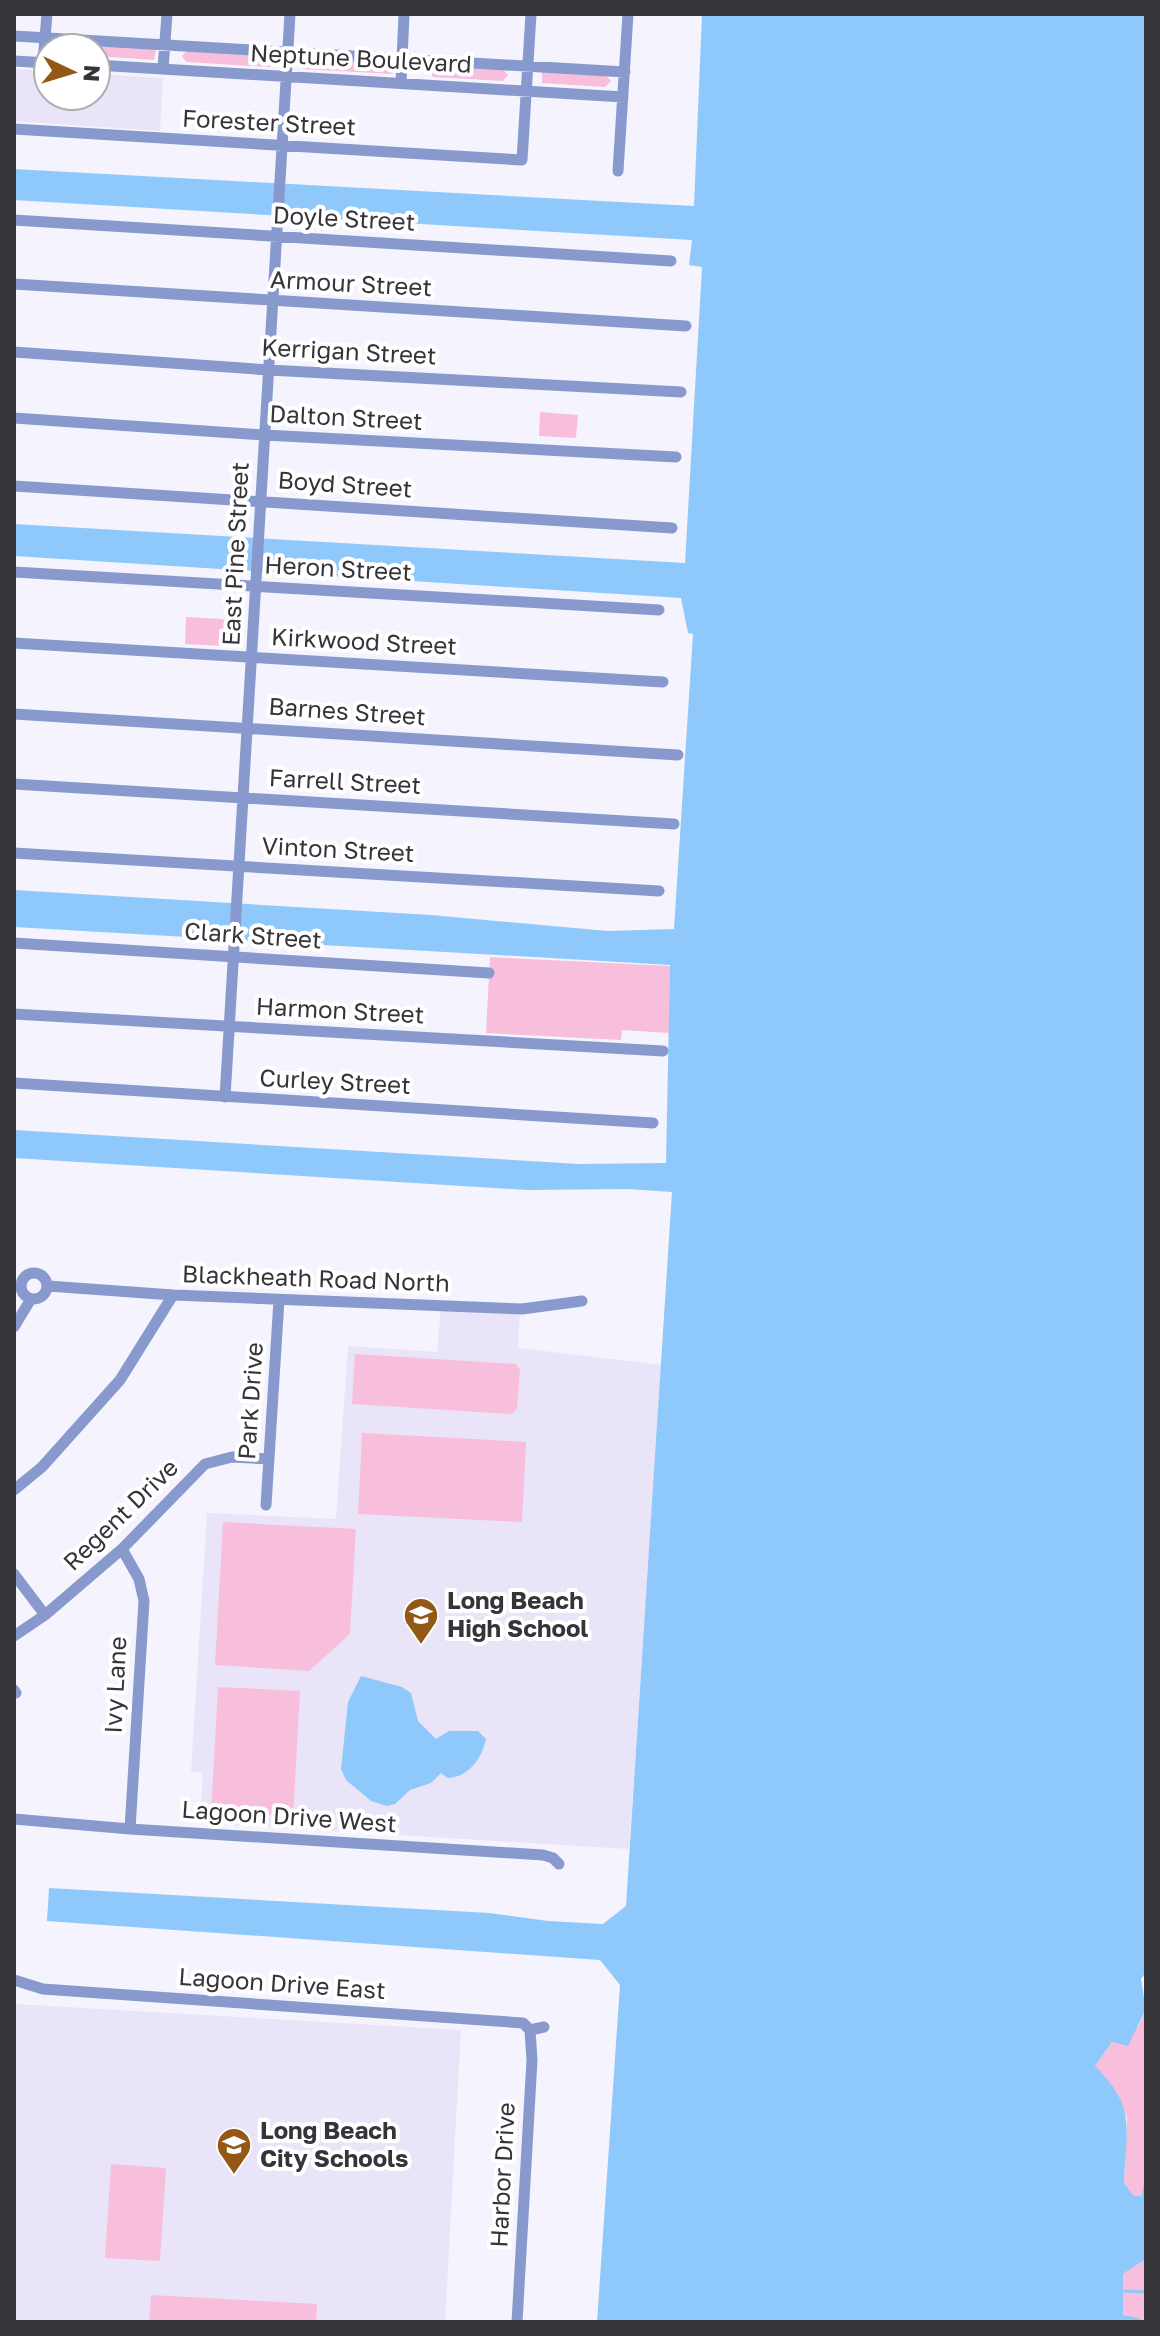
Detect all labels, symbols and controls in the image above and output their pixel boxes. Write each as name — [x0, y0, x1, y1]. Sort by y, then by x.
north arrow — [32, 32, 112, 112]
street label: Neptune Boulevard — [250, 37, 473, 78]
text: N — [78, 64, 107, 83]
street label: Forester Street — [181, 102, 357, 141]
street label: Doyle Street — [272, 199, 416, 236]
street label: Armour Street — [269, 264, 433, 301]
street label: Kerrigan Street — [261, 331, 437, 370]
street label: Dalton Street — [269, 398, 423, 435]
street label: East Pine Street — [215, 461, 254, 647]
street label: Boyd Street — [277, 464, 413, 503]
street label: Heron Street — [264, 549, 412, 586]
street label: Kirkwood Street — [270, 621, 458, 660]
street label: Barnes Street — [268, 691, 427, 730]
street label: Farrell Street — [268, 762, 422, 799]
street label: Vinton Street — [261, 830, 415, 867]
street label: Clark Street — [183, 915, 323, 954]
street label: Harmon Street — [255, 991, 425, 1028]
street label: Curley Street — [259, 1062, 412, 1099]
street label: Blackheath Road North — [182, 1258, 450, 1297]
street label: Park Drive — [231, 1341, 268, 1460]
street label: Regent Drive — [57, 1452, 183, 1576]
place label: Long Beach High School — [447, 1585, 588, 1642]
school or university icon: Long Beach High School — [402, 1596, 440, 1646]
street label: Ivy Lane — [97, 1636, 132, 1734]
street label: Lagoon Drive West — [181, 1794, 398, 1837]
street label: Lagoon Drive East — [178, 1961, 387, 2004]
street label: Harbor Drive — [483, 2102, 520, 2248]
place label: Long Beach City Schools — [260, 2115, 409, 2172]
school or university icon: Long Beach City Schools — [215, 2126, 253, 2176]

